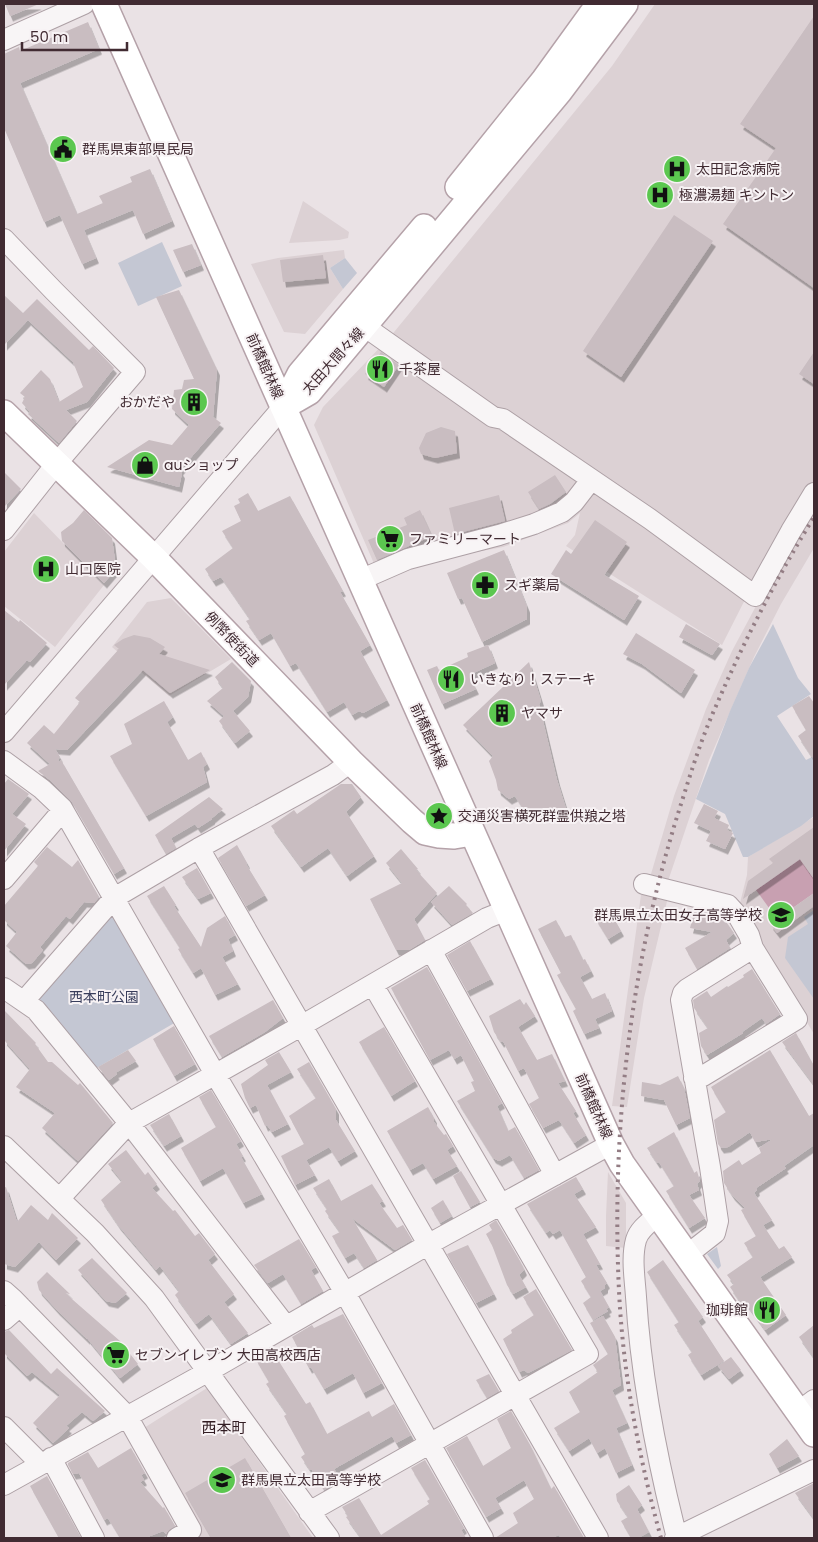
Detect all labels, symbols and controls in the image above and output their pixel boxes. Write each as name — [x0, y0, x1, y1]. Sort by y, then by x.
scale bar — [22, 20, 128, 52]
text: 50 m — [30, 26, 68, 47]
public building icon: 群馬県東部県民局 — [48, 134, 78, 164]
place label: 群馬県東部県民局 — [82, 139, 194, 159]
hospital icon: 太田記念病院 — [662, 154, 692, 184]
place label: 太田記念病院 — [696, 159, 780, 179]
hospital icon: 極濃湯麺 キントン — [645, 180, 675, 210]
place label: 極濃湯麺 キントン — [679, 185, 794, 205]
street label: 太田大間々線 — [297, 323, 369, 399]
street label: 前橋館林線 — [242, 330, 288, 402]
restaurant icon: 千茶屋 — [365, 354, 395, 384]
place label: 千茶屋 — [399, 359, 441, 379]
building icon: おかだや — [179, 387, 209, 417]
place label: おかだや — [119, 392, 175, 412]
shop icon: auショップ — [130, 450, 160, 480]
place label: auショップ — [164, 455, 238, 475]
supermarket icon: ファミリーマート — [375, 524, 405, 554]
place label: ファミリーマート — [409, 529, 521, 549]
hospital icon: 山口医院 — [31, 554, 61, 584]
place label: 山口医院 — [65, 559, 121, 579]
pharmacy icon: スギ薬局 — [470, 570, 500, 600]
place label: スギ薬局 — [504, 575, 560, 595]
street label: 例幣使街道 — [200, 607, 264, 671]
restaurant icon: いきなり！ステーキ — [436, 664, 466, 694]
place label: いきなり！ステーキ — [470, 669, 596, 689]
building icon: ヤマサ — [487, 698, 517, 728]
street label: 前橋館林線 — [406, 700, 452, 772]
place label: ヤマサ — [521, 703, 563, 723]
place icon: 交通災害横死群霊供羪之塔 — [424, 801, 454, 831]
place label: 交通災害横死群霊供羪之塔 — [458, 806, 626, 826]
school or university icon: 群馬県立太田女子高等学校 — [766, 900, 796, 930]
place label: 群馬県立太田女子高等学校 — [594, 905, 762, 925]
park label: 西本町公園 — [69, 987, 139, 1007]
street label: 前橋館林線 — [571, 1070, 617, 1142]
restaurant icon: 珈琲館 — [752, 1295, 782, 1325]
place label: 珈琲館 — [706, 1300, 748, 1320]
supermarket icon: セブンイレブン 大田高校西店 — [101, 1340, 131, 1370]
place label: セブンイレブン 大田高校西店 — [135, 1345, 321, 1365]
district label: 西本町 — [201, 1417, 247, 1438]
school or university icon: 群馬県立太田高等学校 — [207, 1465, 237, 1495]
place label: 群馬県立太田高等学校 — [241, 1470, 381, 1490]

